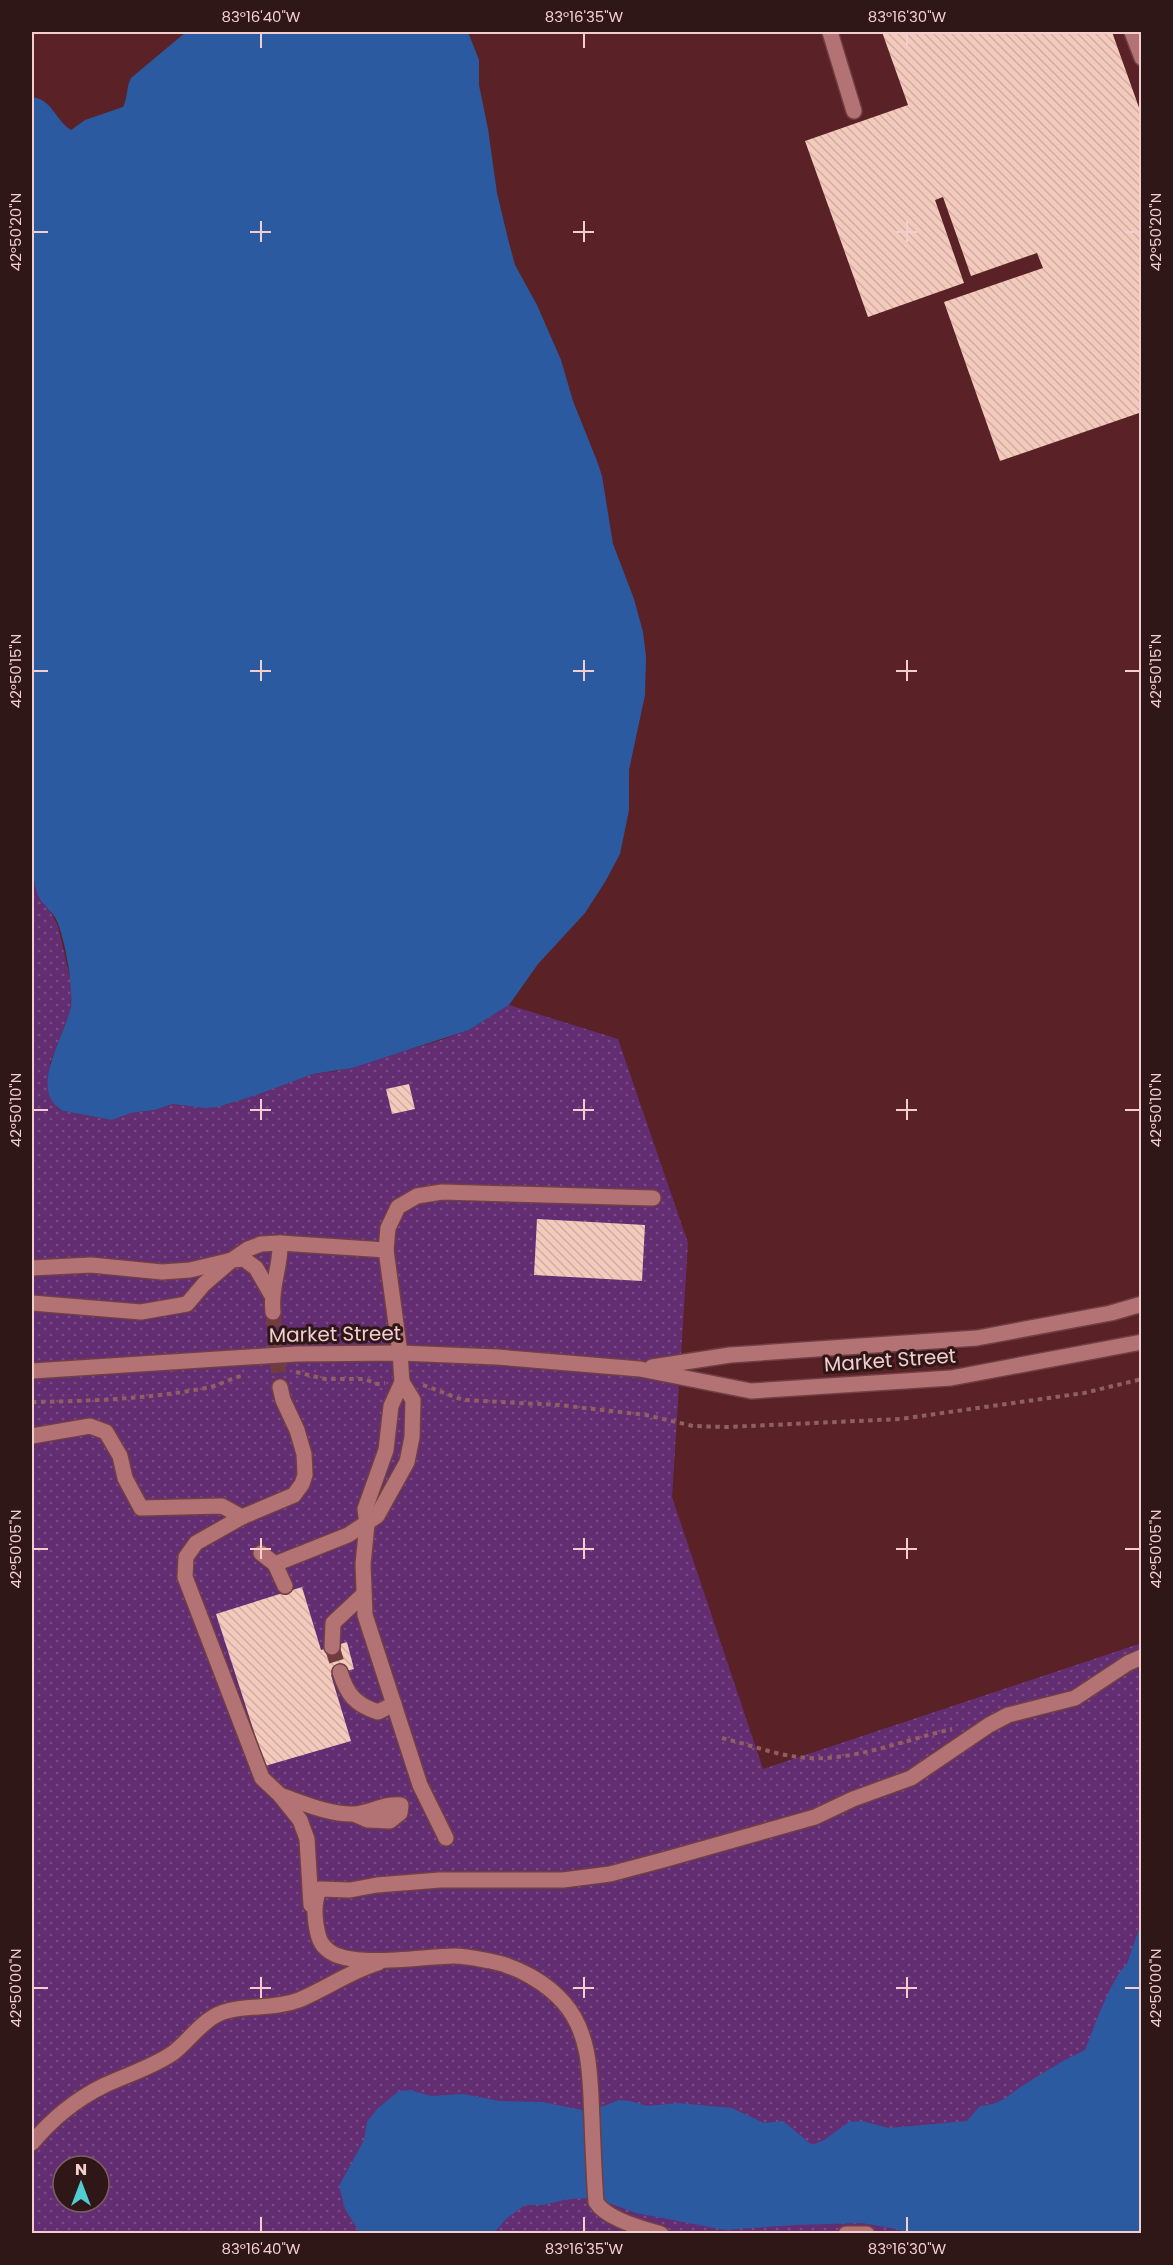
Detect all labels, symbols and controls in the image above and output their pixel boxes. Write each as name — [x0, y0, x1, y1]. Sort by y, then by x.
text: 83°16'40"W — [221, 6, 301, 27]
text: 83°16'35"W — [545, 6, 624, 27]
text: 83°16'30"W — [868, 6, 947, 27]
text: 42°50'20"N — [5, 193, 26, 271]
text: 42°50'20"N — [1145, 193, 1166, 271]
text: 42°50'15"N — [5, 634, 26, 708]
text: 42°50'15"N — [1145, 634, 1166, 708]
text: 42°50'10"N — [5, 1073, 26, 1147]
text: 42°50'10"N — [1145, 1073, 1166, 1147]
street label: Market Street — [269, 1319, 401, 1349]
street label: Market Street — [823, 1341, 957, 1379]
text: 42°50'05"N — [5, 1509, 26, 1589]
text: 42°50'05"N — [1145, 1509, 1166, 1589]
text: 42°50'00"N — [5, 1948, 26, 2028]
text: 42°50'00"N — [1145, 1948, 1166, 2028]
north arrow — [51, 2154, 111, 2214]
text: N — [75, 2158, 87, 2181]
text: 83°16'40"W — [221, 2238, 301, 2259]
text: 83°16'35"W — [545, 2238, 624, 2259]
text: 83°16'30"W — [868, 2238, 947, 2259]

